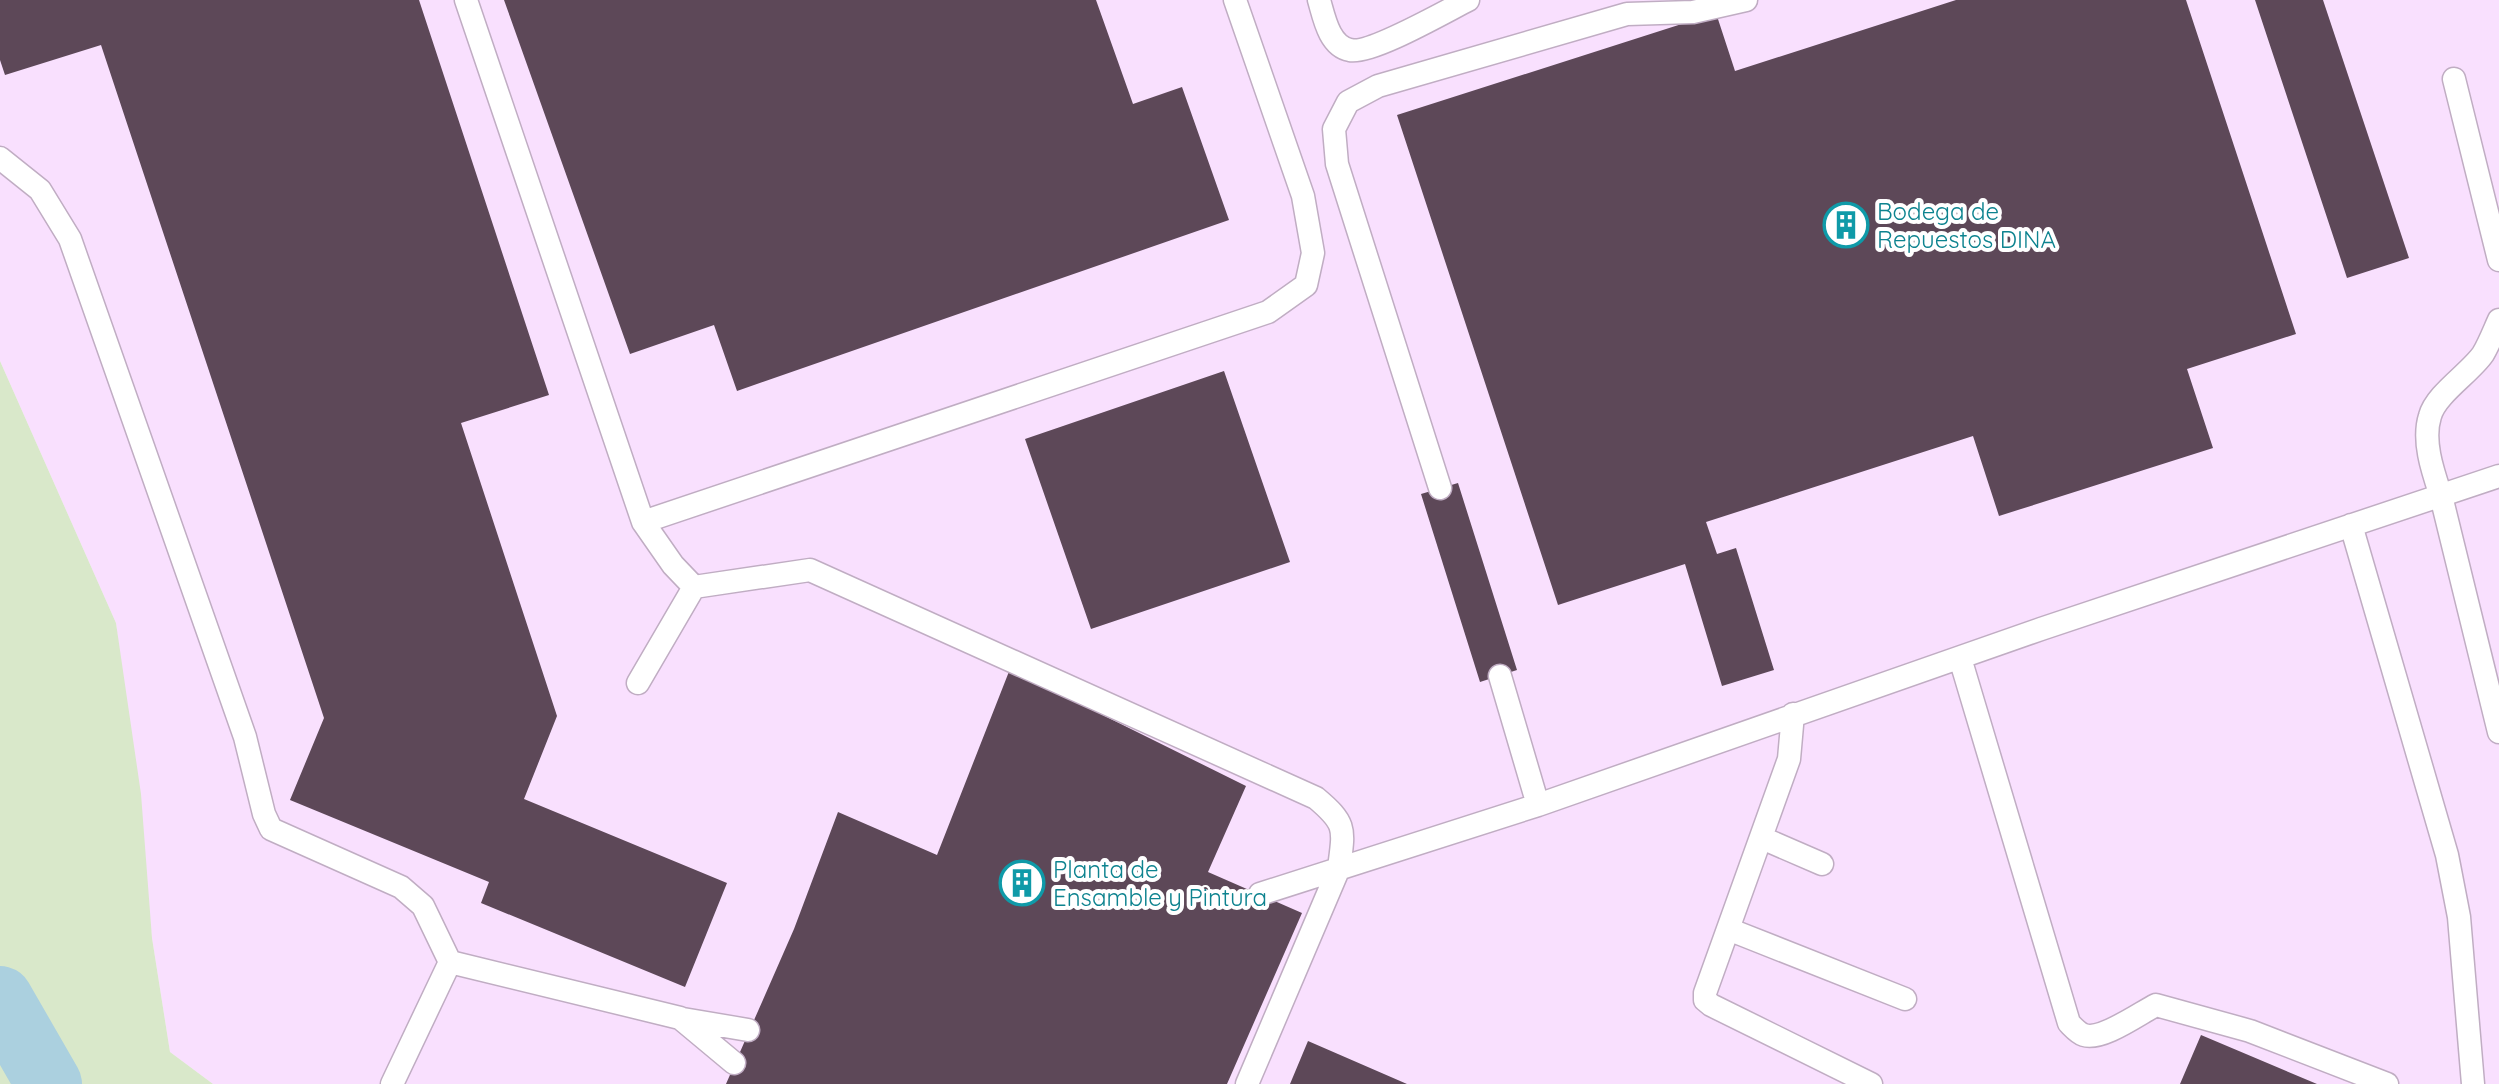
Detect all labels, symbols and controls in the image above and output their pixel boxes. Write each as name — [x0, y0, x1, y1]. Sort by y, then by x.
place label: Bodega de Repuestos DINA — [1877, 196, 2056, 254]
building icon: Bodega de Repuestos DINA — [1822, 201, 1870, 249]
place label: Planta de Ensamble y Pintura — [1053, 854, 1267, 912]
building icon: Planta de Ensamble y Pintura — [998, 859, 1046, 907]

